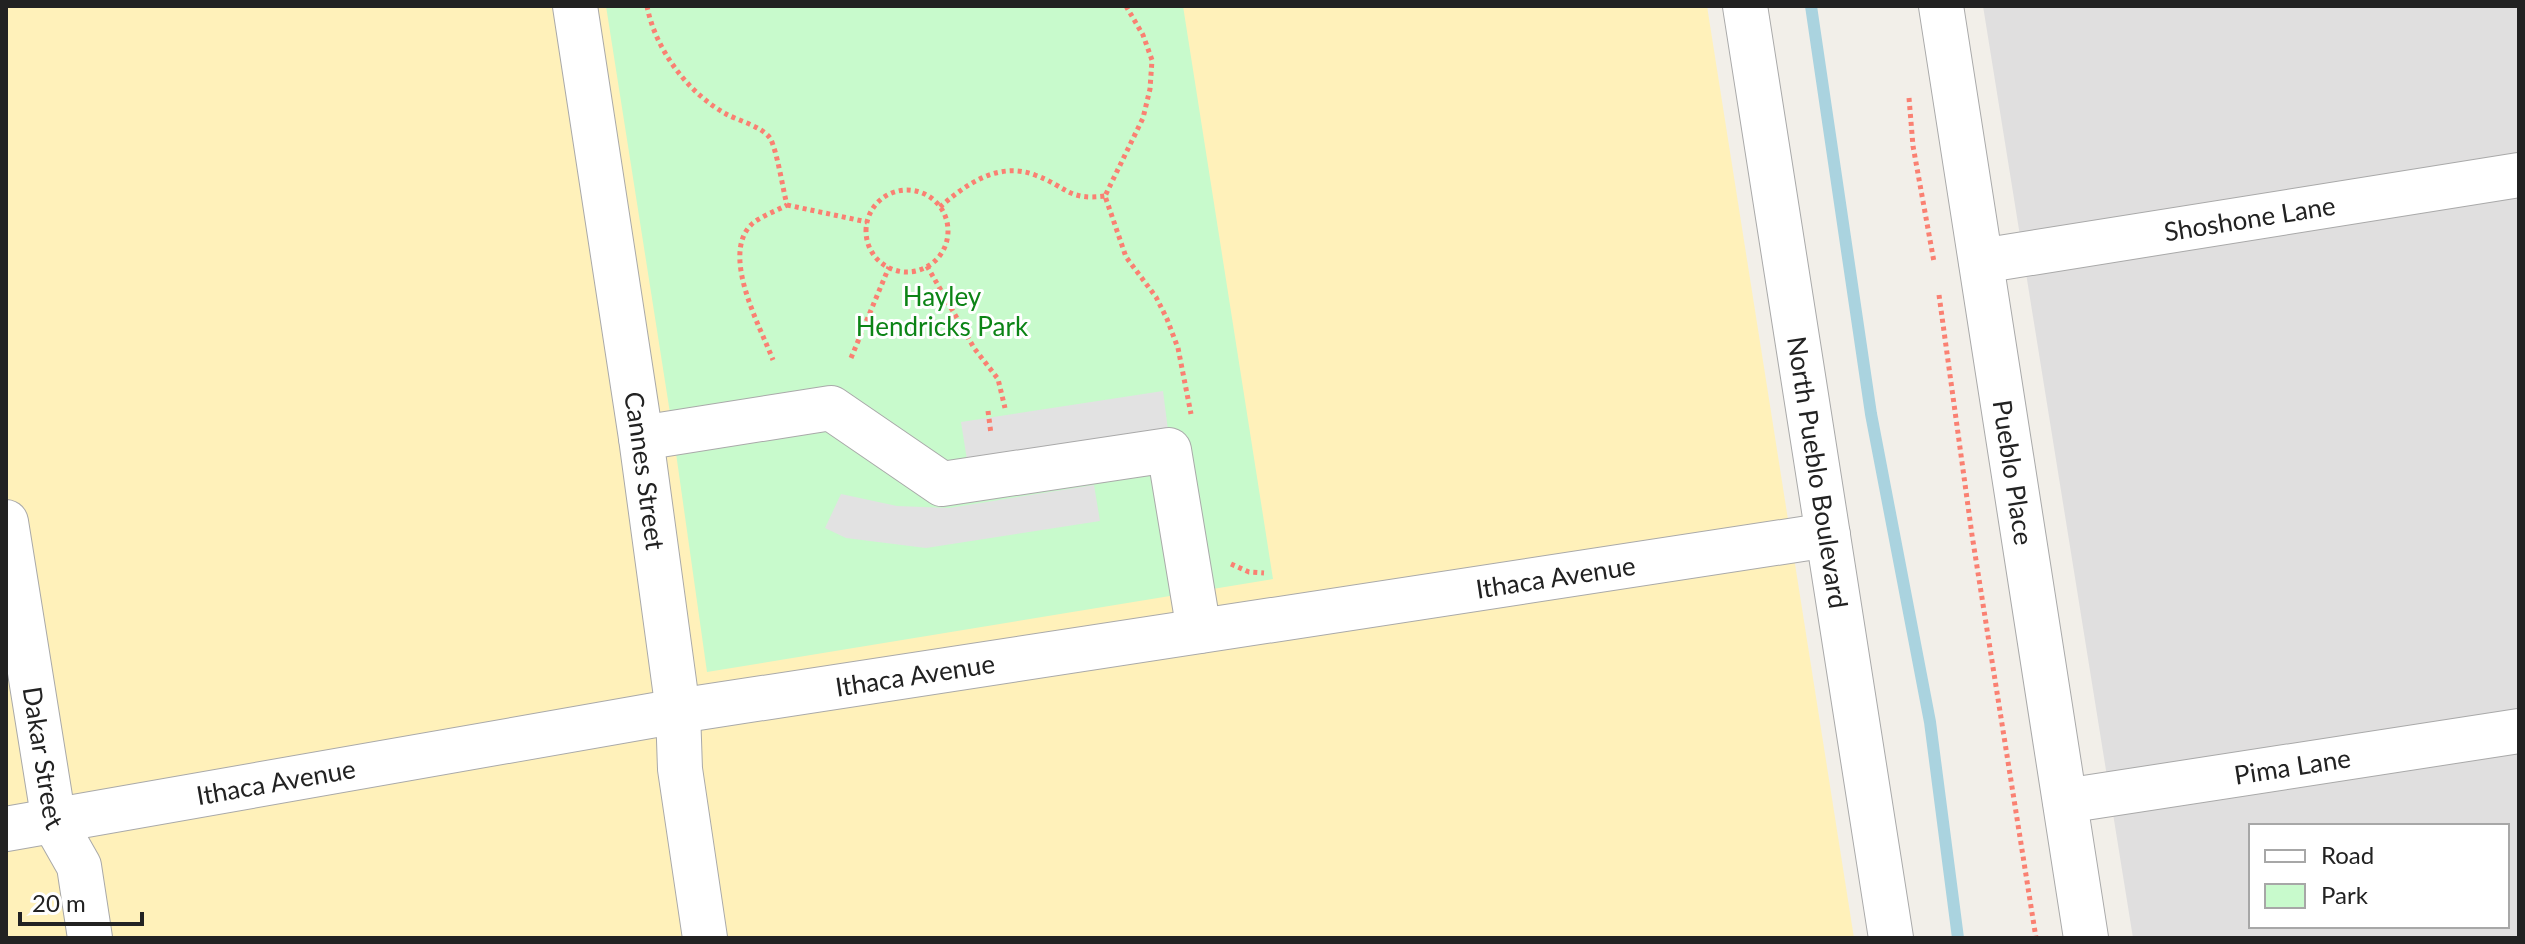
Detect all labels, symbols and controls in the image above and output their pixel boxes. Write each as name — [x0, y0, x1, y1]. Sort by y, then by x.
street label: Shoshone Lane — [2162, 189, 2338, 248]
park label: Hayley Hendricks Park — [856, 280, 1029, 342]
street label: North Pueblo Boulevard — [1781, 334, 1855, 611]
street label: Cannes Street — [618, 389, 672, 553]
street label: Pueblo Place — [1986, 398, 2041, 547]
street label: Ithaca Avenue — [1474, 549, 1637, 605]
street label: Ithaca Avenue — [833, 647, 997, 703]
street label: Dakar Street — [17, 684, 71, 835]
street label: Pima Lane — [2232, 741, 2353, 791]
street label: Ithaca Avenue — [194, 752, 358, 811]
legend — [2249, 824, 2509, 928]
text: Road — [2321, 840, 2374, 869]
scale bar — [20, 876, 142, 926]
text: Park — [2321, 880, 2369, 909]
text: 20 m — [32, 888, 86, 917]

